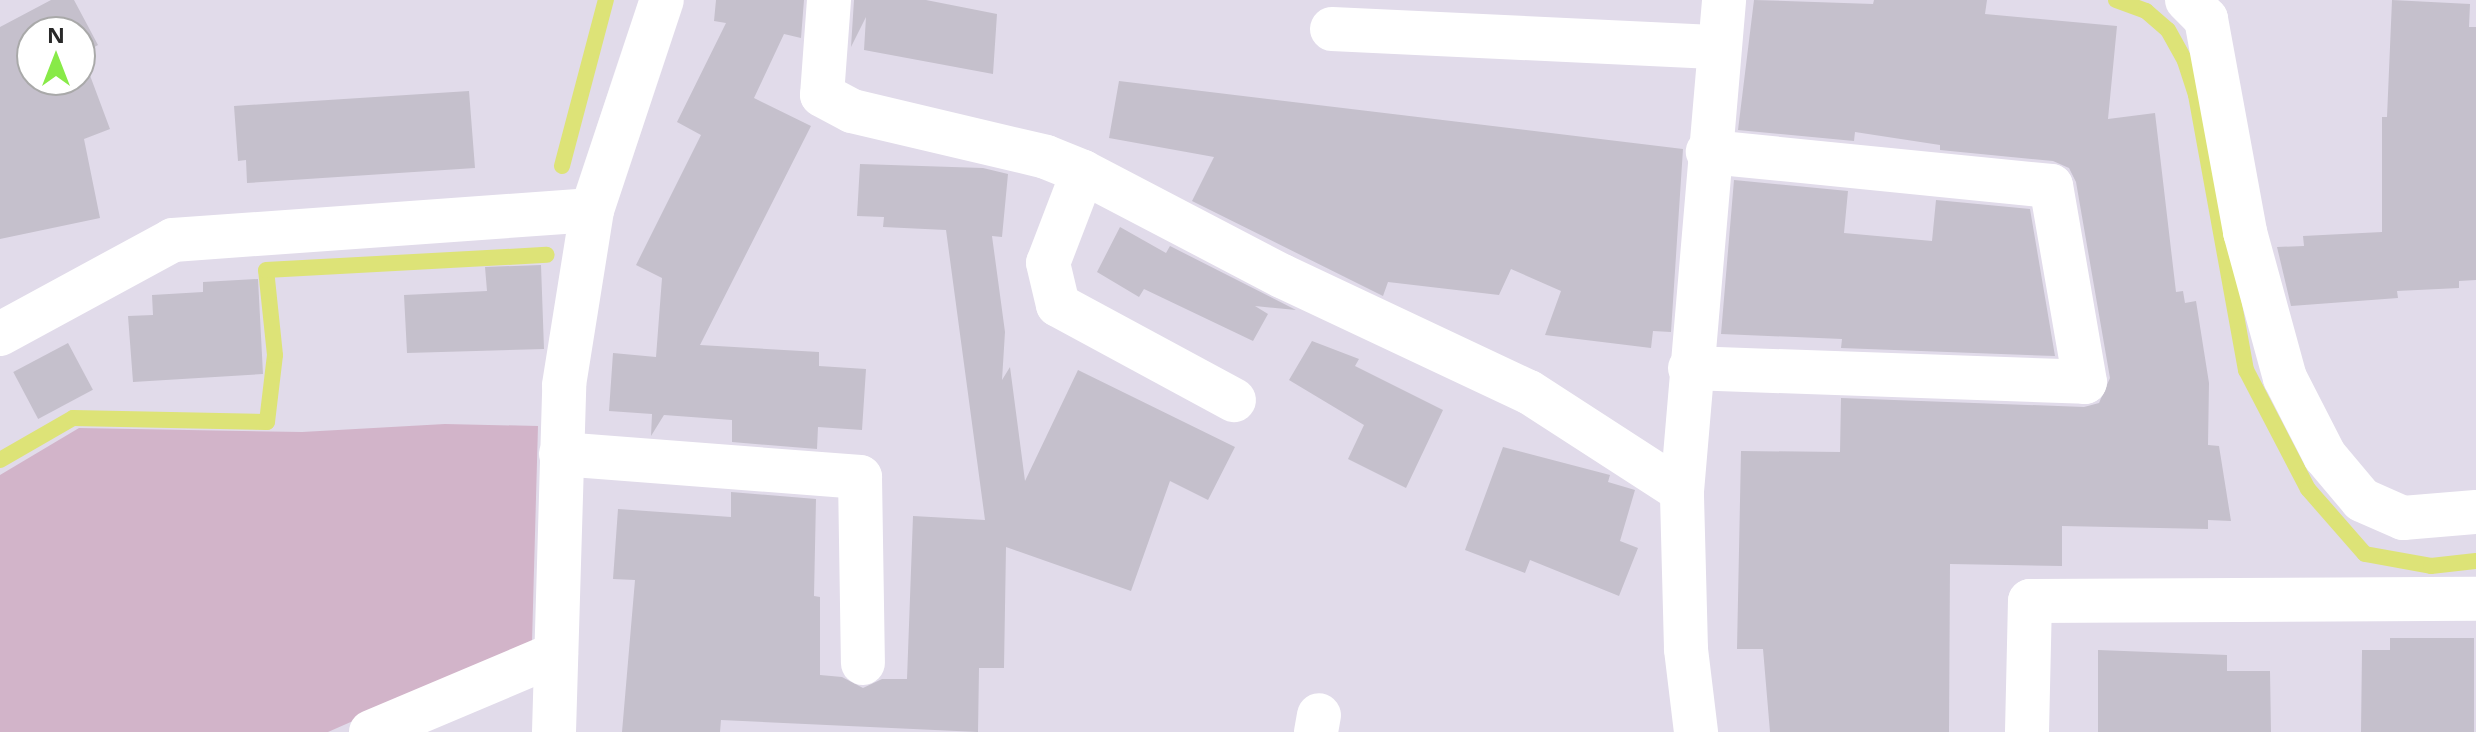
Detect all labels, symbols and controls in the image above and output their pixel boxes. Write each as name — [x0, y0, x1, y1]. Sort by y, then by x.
north arrow — [16, 16, 96, 96]
text: N — [47, 19, 65, 49]

